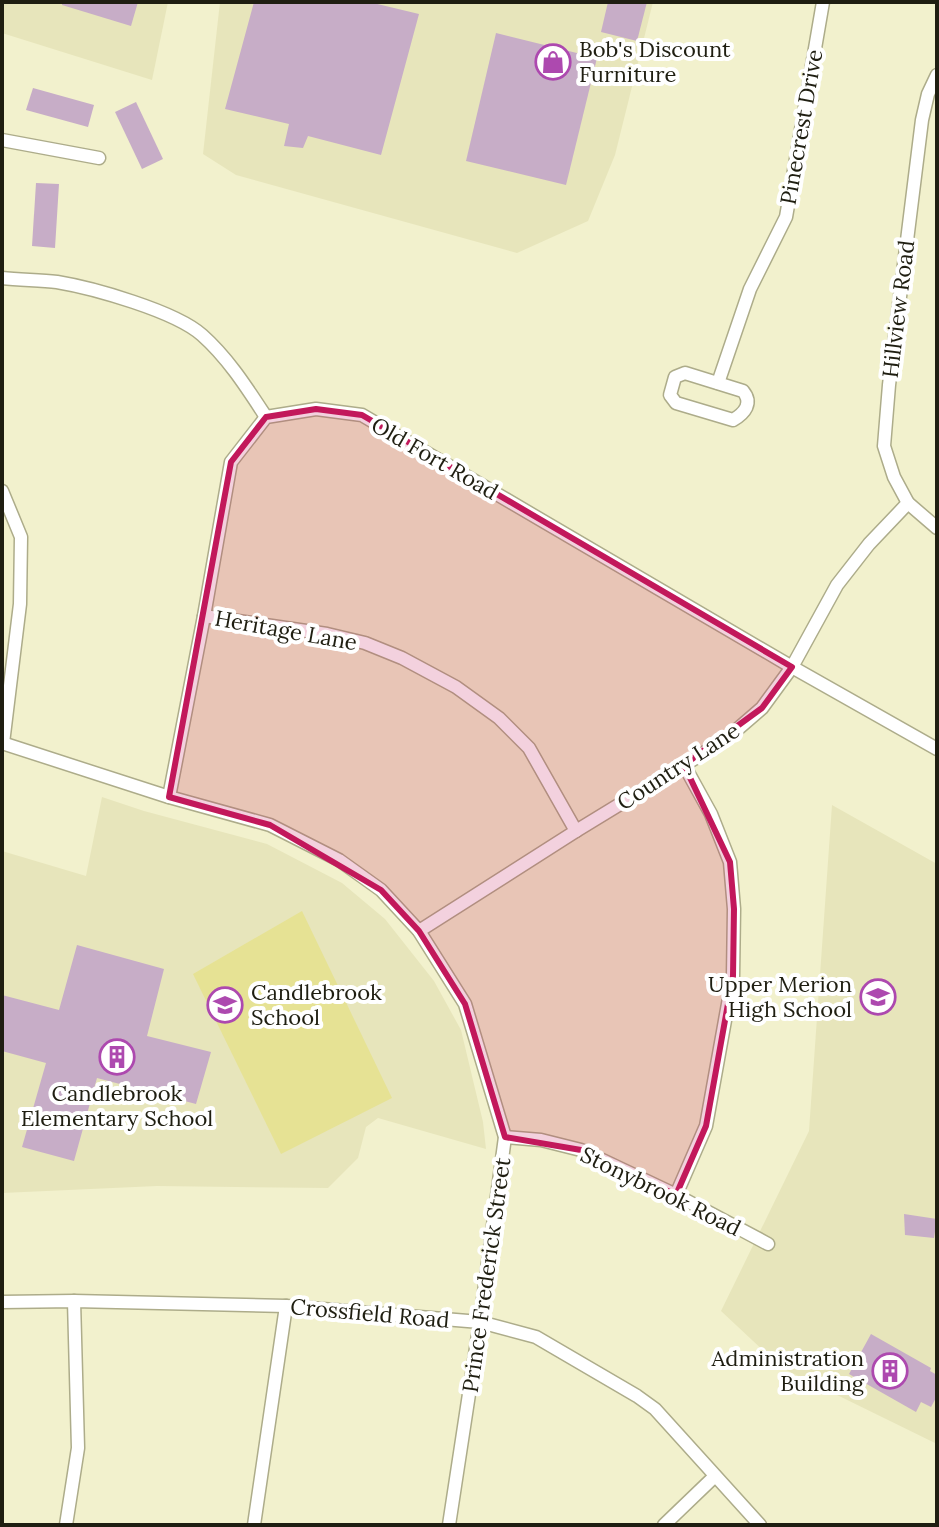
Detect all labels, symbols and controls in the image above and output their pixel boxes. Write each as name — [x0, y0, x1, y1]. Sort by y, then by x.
place label: Bob's Discount Furniture — [579, 35, 731, 88]
shop icon: Bob's Discount Furniture — [534, 43, 572, 81]
street label: Pinecrest Drive — [774, 47, 828, 207]
street label: Hillview Road — [876, 238, 920, 380]
street label: Old Fort Road — [367, 410, 503, 506]
street label: Heritage Lane — [213, 604, 359, 656]
street label: Country Lane — [612, 716, 744, 816]
place label: Upper Merion High School — [708, 970, 852, 1023]
place label: Candlebrook School — [251, 978, 382, 1031]
school or university icon: Upper Merion High School — [859, 978, 897, 1016]
school or university icon: Candlebrook School — [206, 986, 244, 1024]
building icon: Candlebrook Elementary School — [98, 1038, 136, 1076]
place label: Candlebrook Elementary School — [21, 1079, 213, 1132]
street label: Stonybrook Road — [576, 1140, 746, 1242]
street label: Prince Frederick Street — [456, 1155, 516, 1394]
street label: Crossfield Road — [289, 1292, 451, 1334]
place label: Administration Building — [710, 1344, 865, 1397]
building icon: Administration Building — [871, 1352, 909, 1390]

